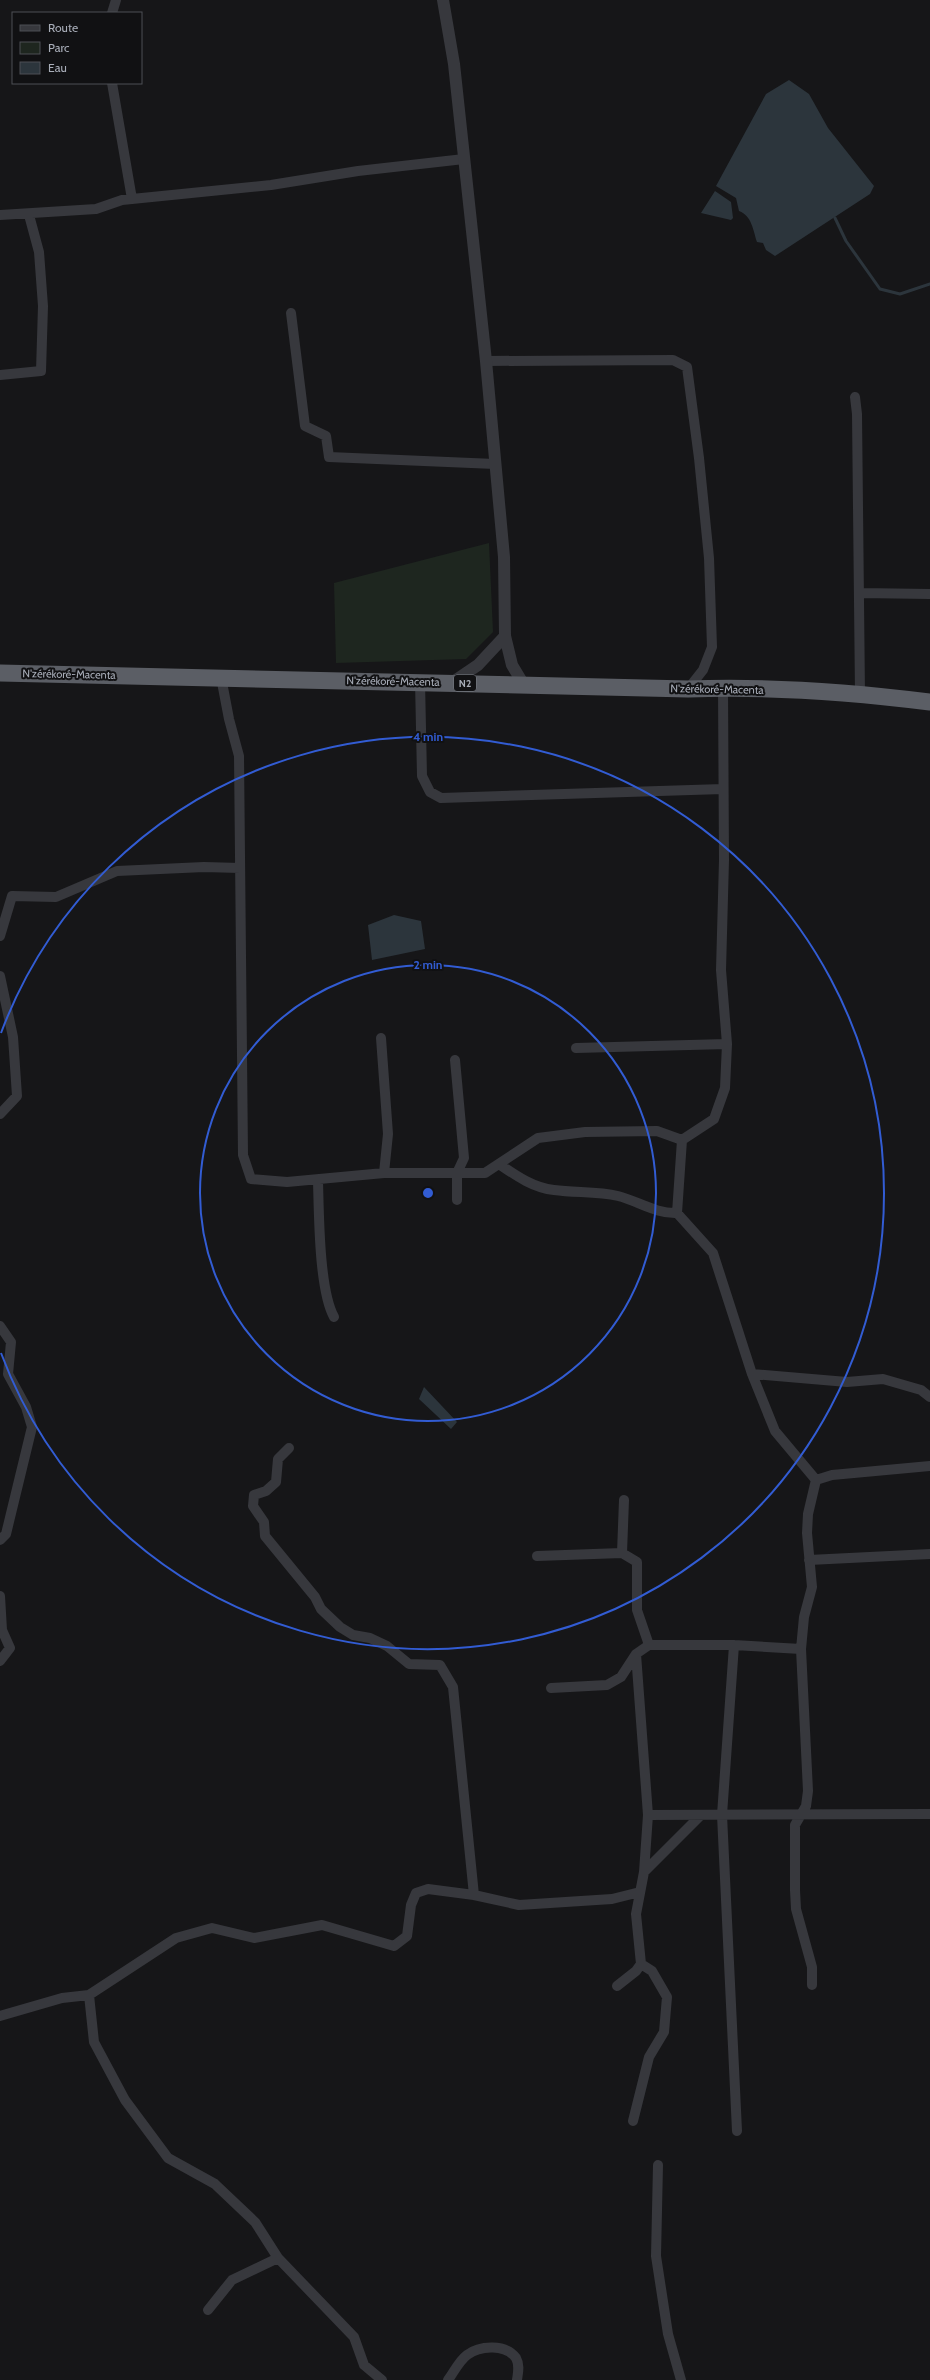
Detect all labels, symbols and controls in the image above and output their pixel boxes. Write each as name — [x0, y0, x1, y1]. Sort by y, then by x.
legend — [12, 12, 142, 84]
text: Route — [48, 20, 78, 35]
text: Parc — [48, 40, 70, 55]
text: Eau — [48, 60, 67, 75]
street label: N'zérékoré-Macenta — [22, 666, 117, 682]
street label: N'zérékoré-Macenta — [346, 673, 441, 689]
road number: N2 — [454, 675, 476, 691]
street label: N'zérékoré-Macenta — [670, 681, 765, 697]
text: 4 min — [413, 729, 443, 744]
text: 2 min — [414, 957, 442, 972]
centre of rings — [421, 1186, 435, 1200]

